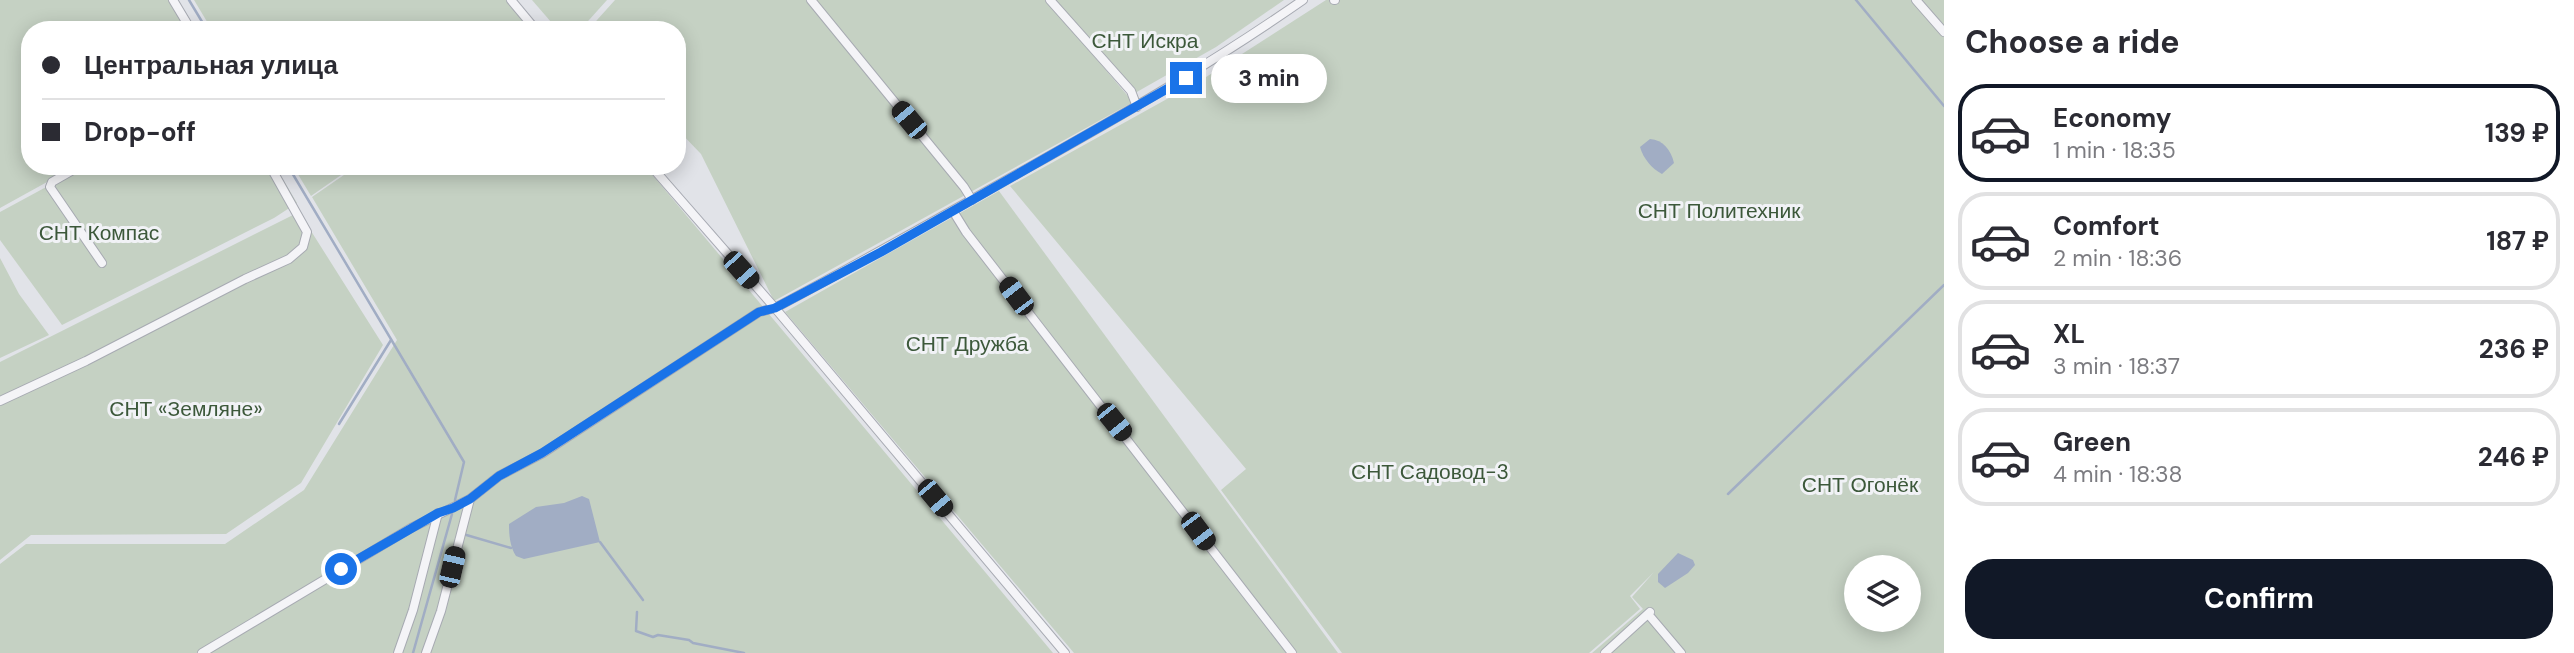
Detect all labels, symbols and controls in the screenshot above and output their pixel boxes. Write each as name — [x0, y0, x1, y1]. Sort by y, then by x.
text: Choose a ride — [1965, 21, 2180, 63]
park label: СНТ Искра — [1092, 27, 1199, 55]
text: Центральная улица — [84, 48, 338, 82]
callout: 3 min — [1210, 54, 1326, 102]
route end — [1170, 62, 1202, 94]
text: 3 min — [1238, 63, 1300, 93]
car — [888, 97, 931, 143]
text: Economy — [2053, 101, 2171, 135]
icon: car — [1969, 102, 2032, 165]
text: Drop-off — [84, 115, 196, 149]
text: 139 ₽ — [2485, 116, 2549, 150]
text: 1 min · 18:35 — [2053, 135, 2176, 165]
park label: СНТ Политехник — [1638, 197, 1801, 225]
text: Comfort — [2053, 209, 2159, 243]
icon: car — [1969, 210, 2032, 273]
park label: СНТ Компас — [39, 219, 159, 247]
text: 187 ₽ — [2486, 224, 2549, 258]
text: 2 min · 18:36 — [2053, 243, 2182, 273]
car — [720, 247, 763, 293]
car — [995, 273, 1038, 319]
text: XL — [2053, 317, 2085, 351]
icon: car — [1969, 318, 2032, 381]
park label: СНТ Дружба — [906, 330, 1029, 358]
text: 236 ₽ — [2479, 332, 2549, 366]
text: 3 min · 18:37 — [2053, 351, 2180, 381]
park label: СНТ «Земляне» — [109, 395, 263, 423]
car — [1093, 399, 1136, 445]
text: Green — [2053, 425, 2131, 459]
icon: car — [1969, 426, 2032, 489]
text: 246 ₽ — [2478, 440, 2549, 474]
park label: СНТ Садовод-3 — [1351, 458, 1509, 486]
text: 4 min · 18:38 — [2053, 459, 2182, 489]
park label: СНТ Огонёк — [1802, 471, 1919, 499]
car — [914, 475, 957, 521]
car — [1177, 508, 1220, 554]
car — [438, 544, 467, 590]
route start — [325, 553, 357, 585]
map controls — [1844, 555, 1921, 632]
button: layers — [1844, 555, 1921, 632]
button: Confirm — [1965, 559, 2553, 639]

